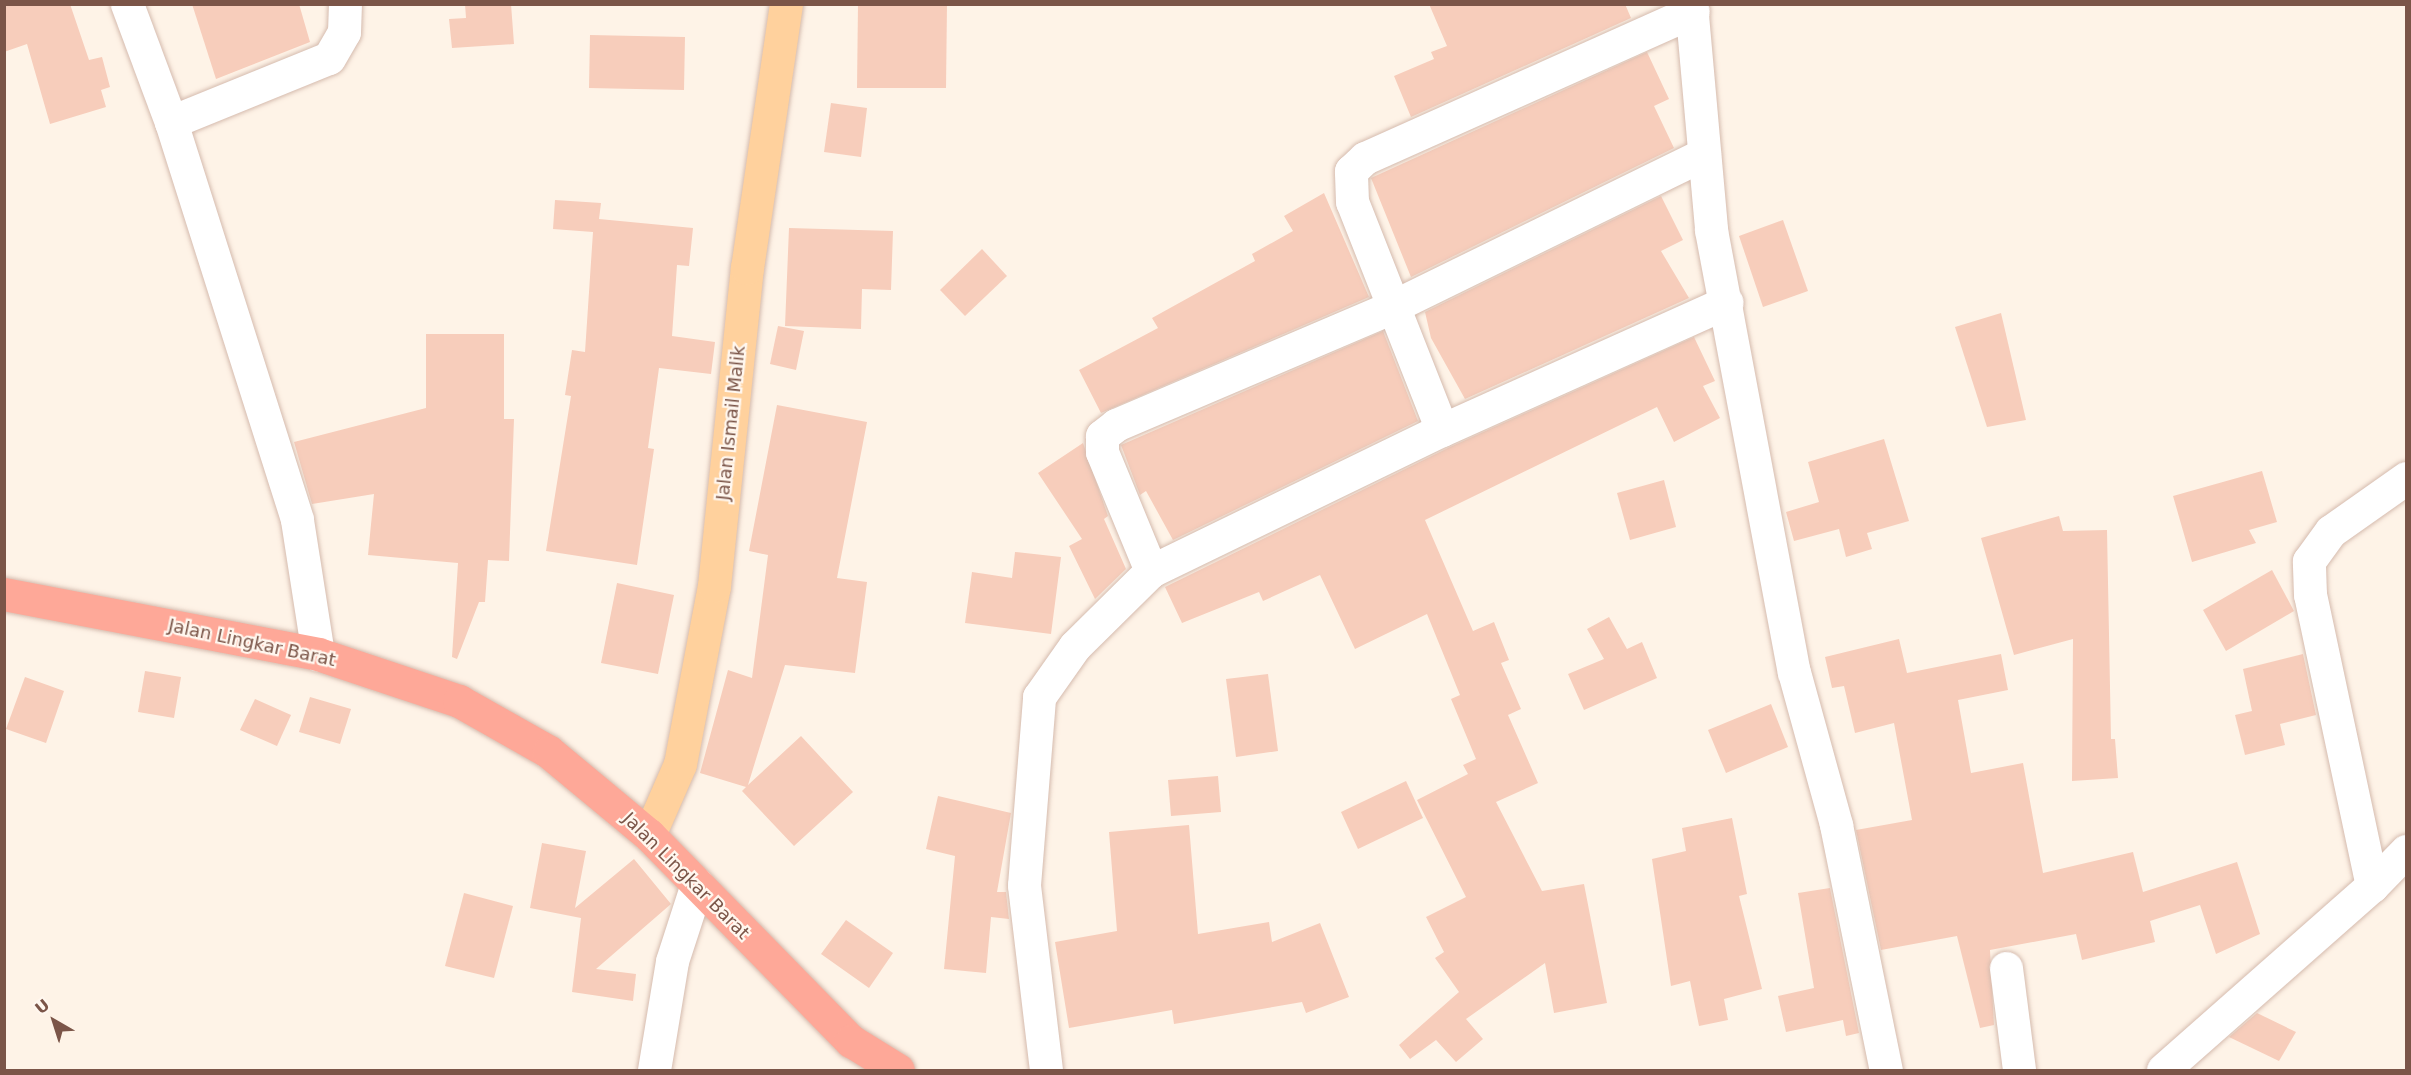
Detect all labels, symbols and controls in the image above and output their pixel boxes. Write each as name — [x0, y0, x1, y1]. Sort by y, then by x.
street label: Jalan Ismail Malik — [712, 345, 750, 501]
street label: Jalan Lingkar Barat — [166, 615, 338, 671]
street label: Jalan Lingkar Barat — [618, 808, 754, 944]
north arrow — [24, 991, 84, 1051]
text: U — [31, 995, 53, 1018]

